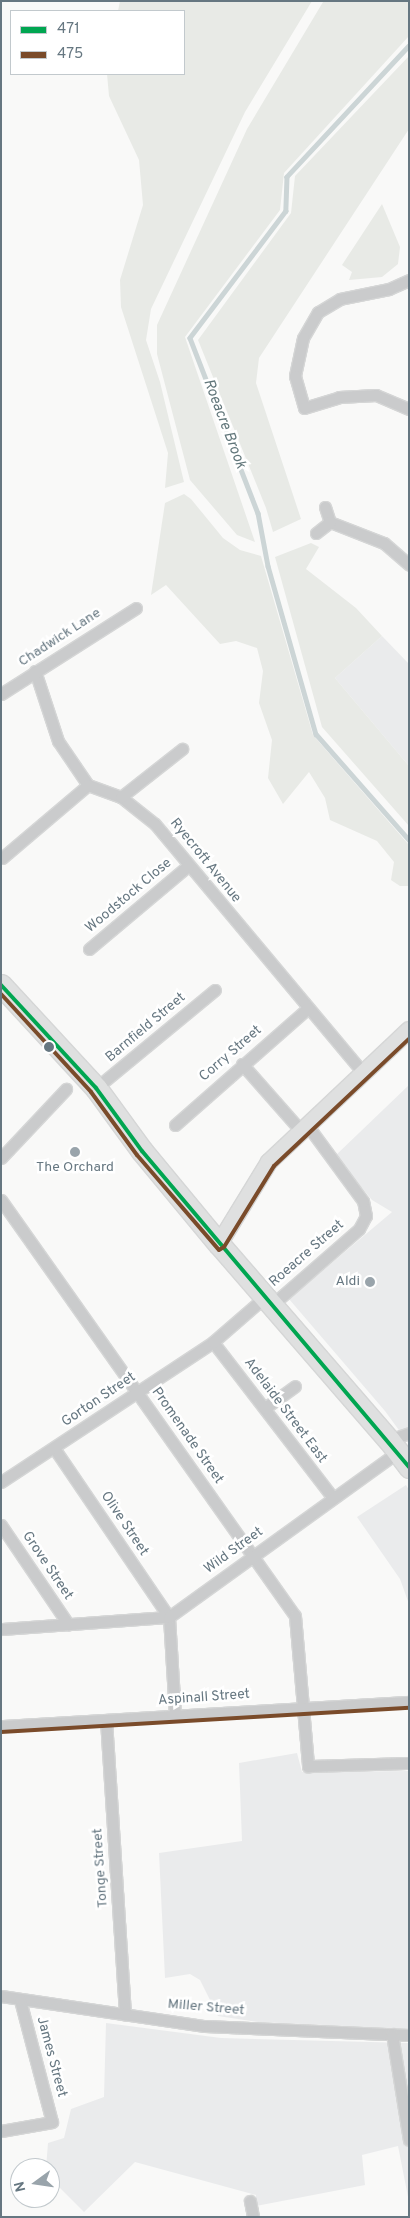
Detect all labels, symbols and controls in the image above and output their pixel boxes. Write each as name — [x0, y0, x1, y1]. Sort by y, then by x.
legend — [10, 10, 185, 75]
text: 471 — [57, 20, 80, 39]
text: 475 — [57, 45, 83, 64]
water label: Roeacre Brook — [199, 377, 249, 471]
street label: Chadwick Lane — [16, 605, 104, 671]
street label: Ryecroft Avenue — [166, 815, 244, 907]
street label: Woodstock Close — [83, 855, 175, 937]
street label: Barnfield Street — [103, 990, 189, 1066]
street label: Corry Street — [196, 1022, 266, 1086]
unlabelled marker — [44, 1042, 54, 1052]
marker: The Orchard — [69, 1146, 81, 1158]
place label: The Orchard — [36, 1160, 114, 1176]
street label: Roeacre Street — [266, 1217, 348, 1291]
place label: Aldi — [335, 1274, 360, 1290]
marker: Aldi — [364, 1276, 376, 1288]
street label: Adelaide Street East — [240, 1355, 330, 1467]
street label: Gorton Street — [59, 1369, 139, 1431]
street label: Promenade Street — [147, 1384, 227, 1488]
street label: Olive Street — [96, 1489, 152, 1559]
street label: Wild Street — [201, 1524, 267, 1578]
street label: Grove Street — [18, 1529, 76, 1603]
street label: Aspinall Street — [158, 1686, 250, 1710]
street label: Tonge Street — [90, 1828, 112, 1908]
street label: Miller Street — [167, 1996, 245, 2020]
street label: James Street — [32, 2015, 70, 2099]
north arrow — [10, 2158, 60, 2208]
text: N — [11, 2180, 30, 2193]

